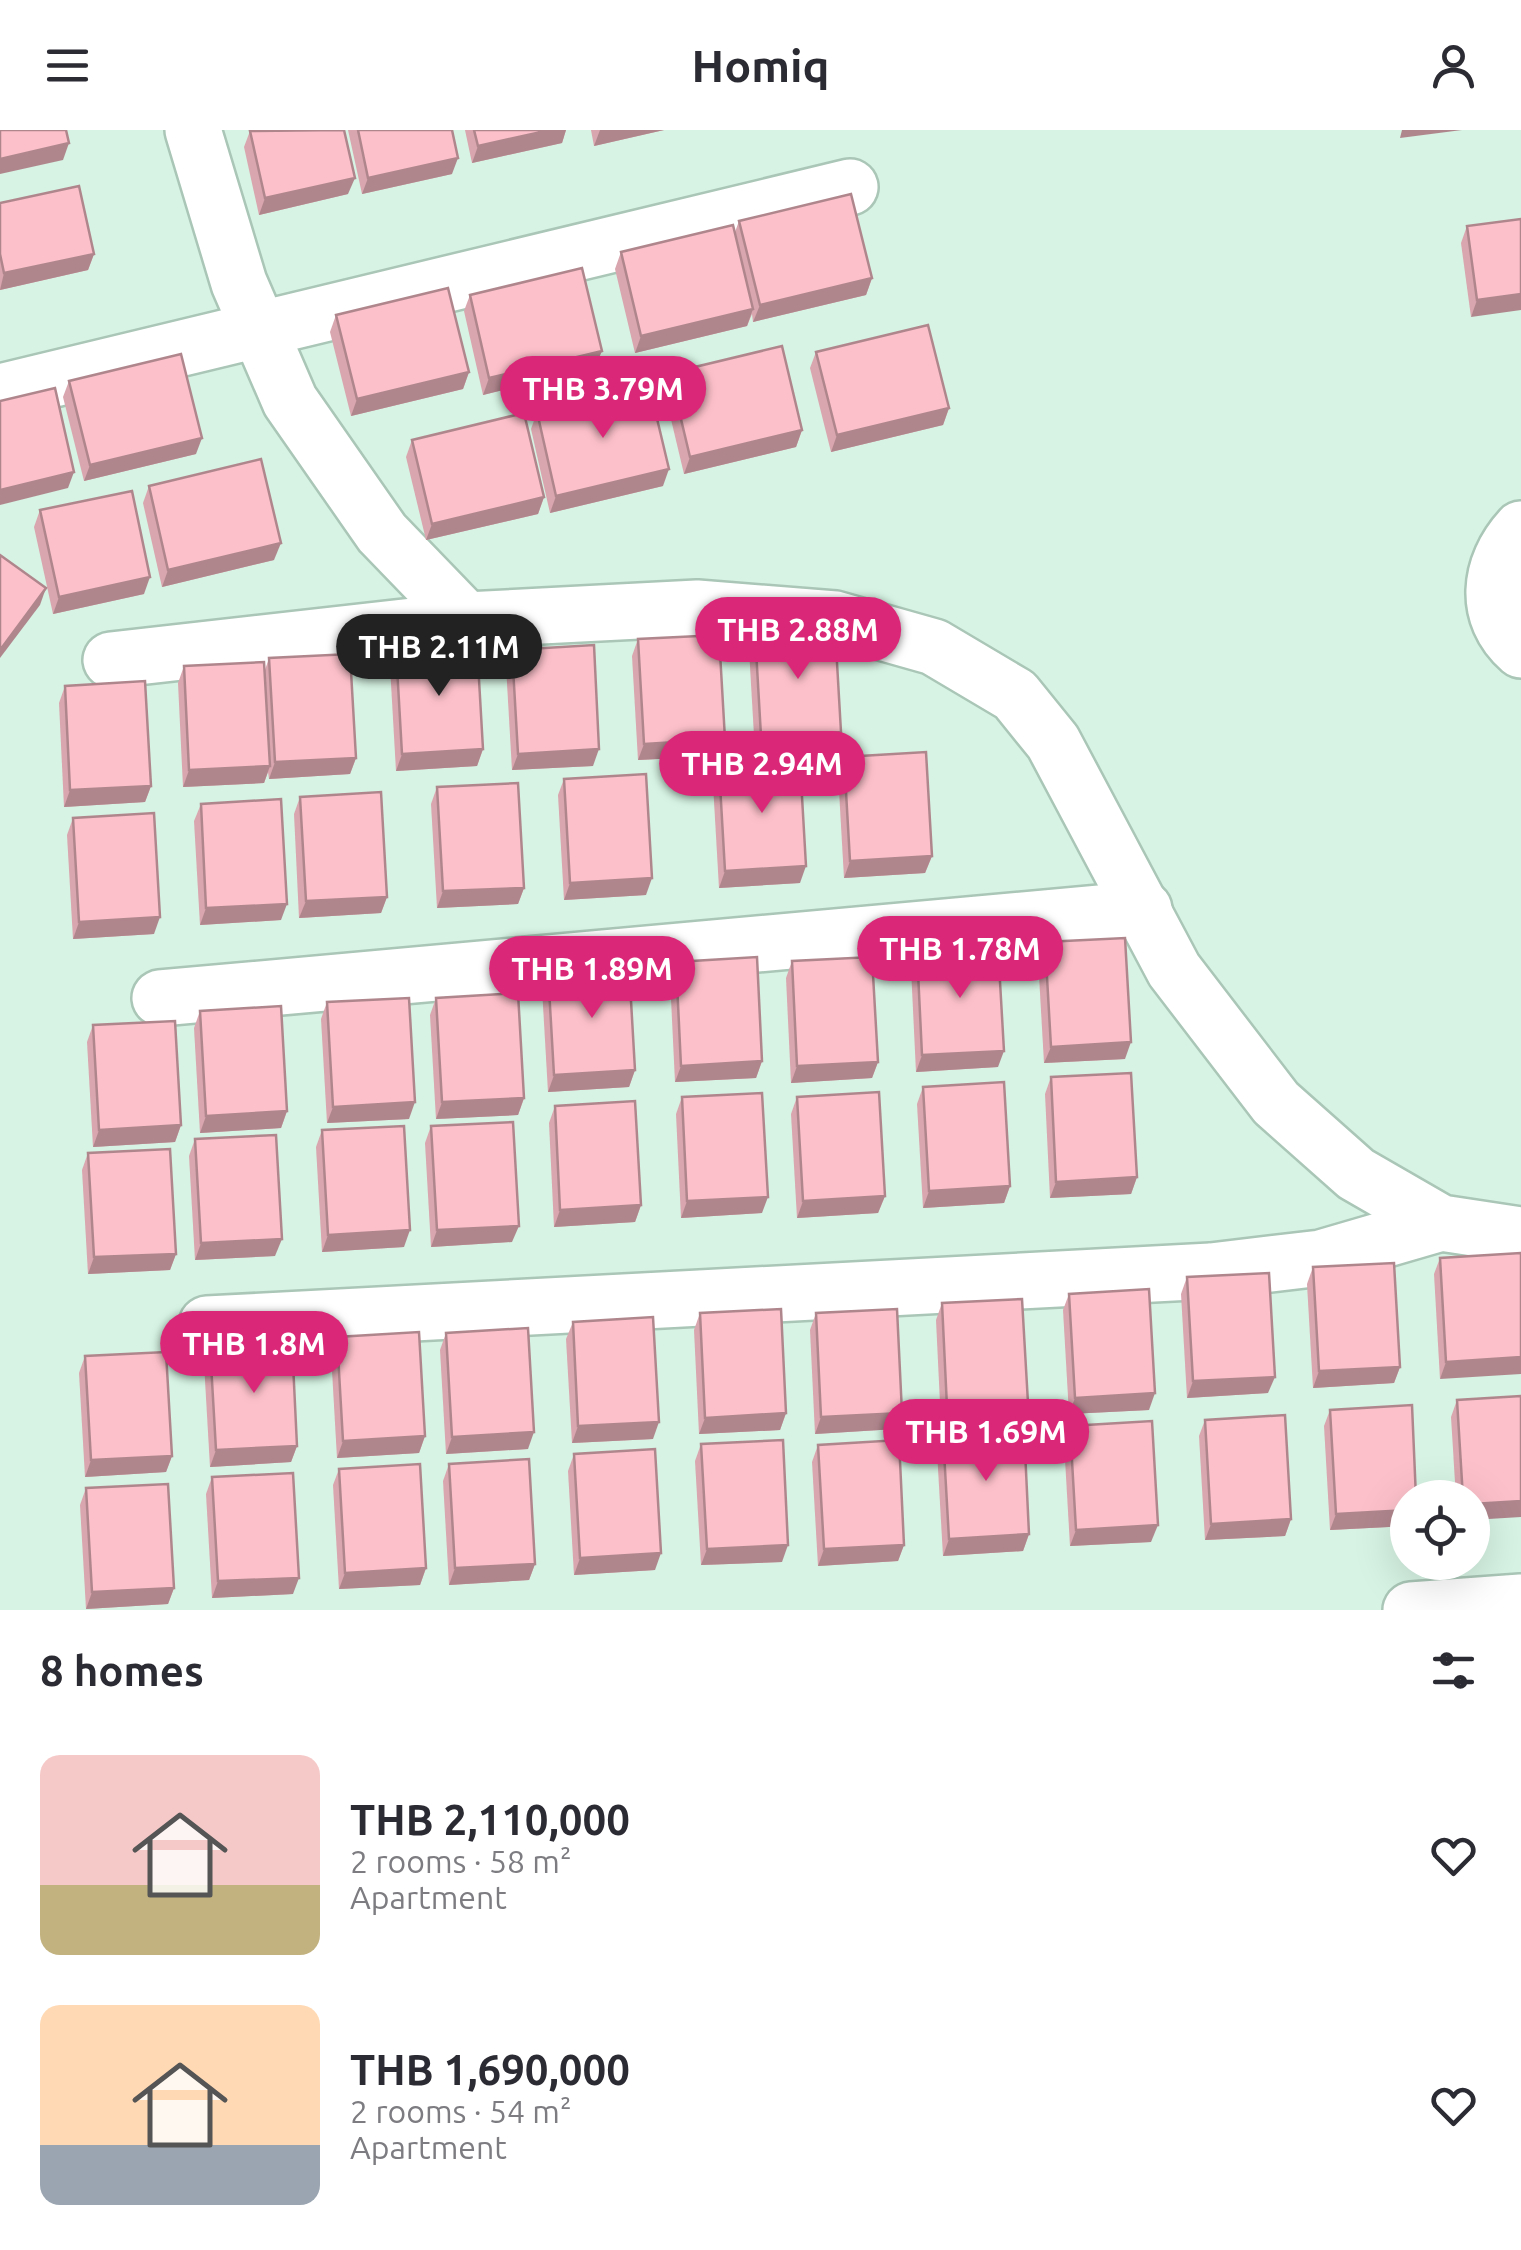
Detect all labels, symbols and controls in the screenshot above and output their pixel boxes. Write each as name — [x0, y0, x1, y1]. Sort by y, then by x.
icon: menu — [40, 38, 95, 93]
icon: person — [1426, 38, 1481, 93]
text: Homiq — [692, 40, 829, 91]
pin: THB 3.79M — [489, 356, 717, 441]
text: THB 3.79M — [522, 370, 684, 406]
pin: THB 2.88M — [684, 597, 912, 682]
text: THB 2.88M — [717, 611, 879, 647]
pin: THB 2.11M — [325, 614, 553, 699]
text: THB 2.11M — [358, 628, 520, 664]
pin: THB 2.94M — [648, 731, 876, 816]
text: THB 2.94M — [681, 745, 843, 781]
pin: THB 1.78M — [846, 916, 1074, 1001]
text: THB 1.78M — [879, 930, 1041, 966]
pin: THB 1.89M — [478, 936, 706, 1021]
text: THB 1.89M — [511, 950, 673, 986]
pin: THB 1.8M — [151, 1311, 357, 1396]
text: THB 1.8M — [182, 1325, 326, 1361]
pin: THB 1.69M — [872, 1399, 1100, 1484]
text: THB 1.69M — [905, 1413, 1067, 1449]
map controls — [1390, 1480, 1490, 1580]
button: locate — [1390, 1480, 1490, 1580]
icon: filters — [1426, 1643, 1481, 1698]
text: 8 homes — [40, 1647, 204, 1694]
icon: home — [120, 1795, 240, 1915]
text: THB 2,110,000 — [350, 1796, 630, 1843]
icon: heart — [1426, 1828, 1481, 1883]
text: 2 rooms · 58 m² — [350, 1843, 571, 1879]
text: Apartment — [350, 1879, 507, 1915]
icon: home — [120, 2045, 240, 2165]
text: THB 1,690,000 — [350, 2046, 630, 2093]
icon: heart — [1426, 2078, 1481, 2133]
text: 2 rooms · 54 m² — [350, 2093, 571, 2129]
text: Apartment — [350, 2129, 507, 2165]

